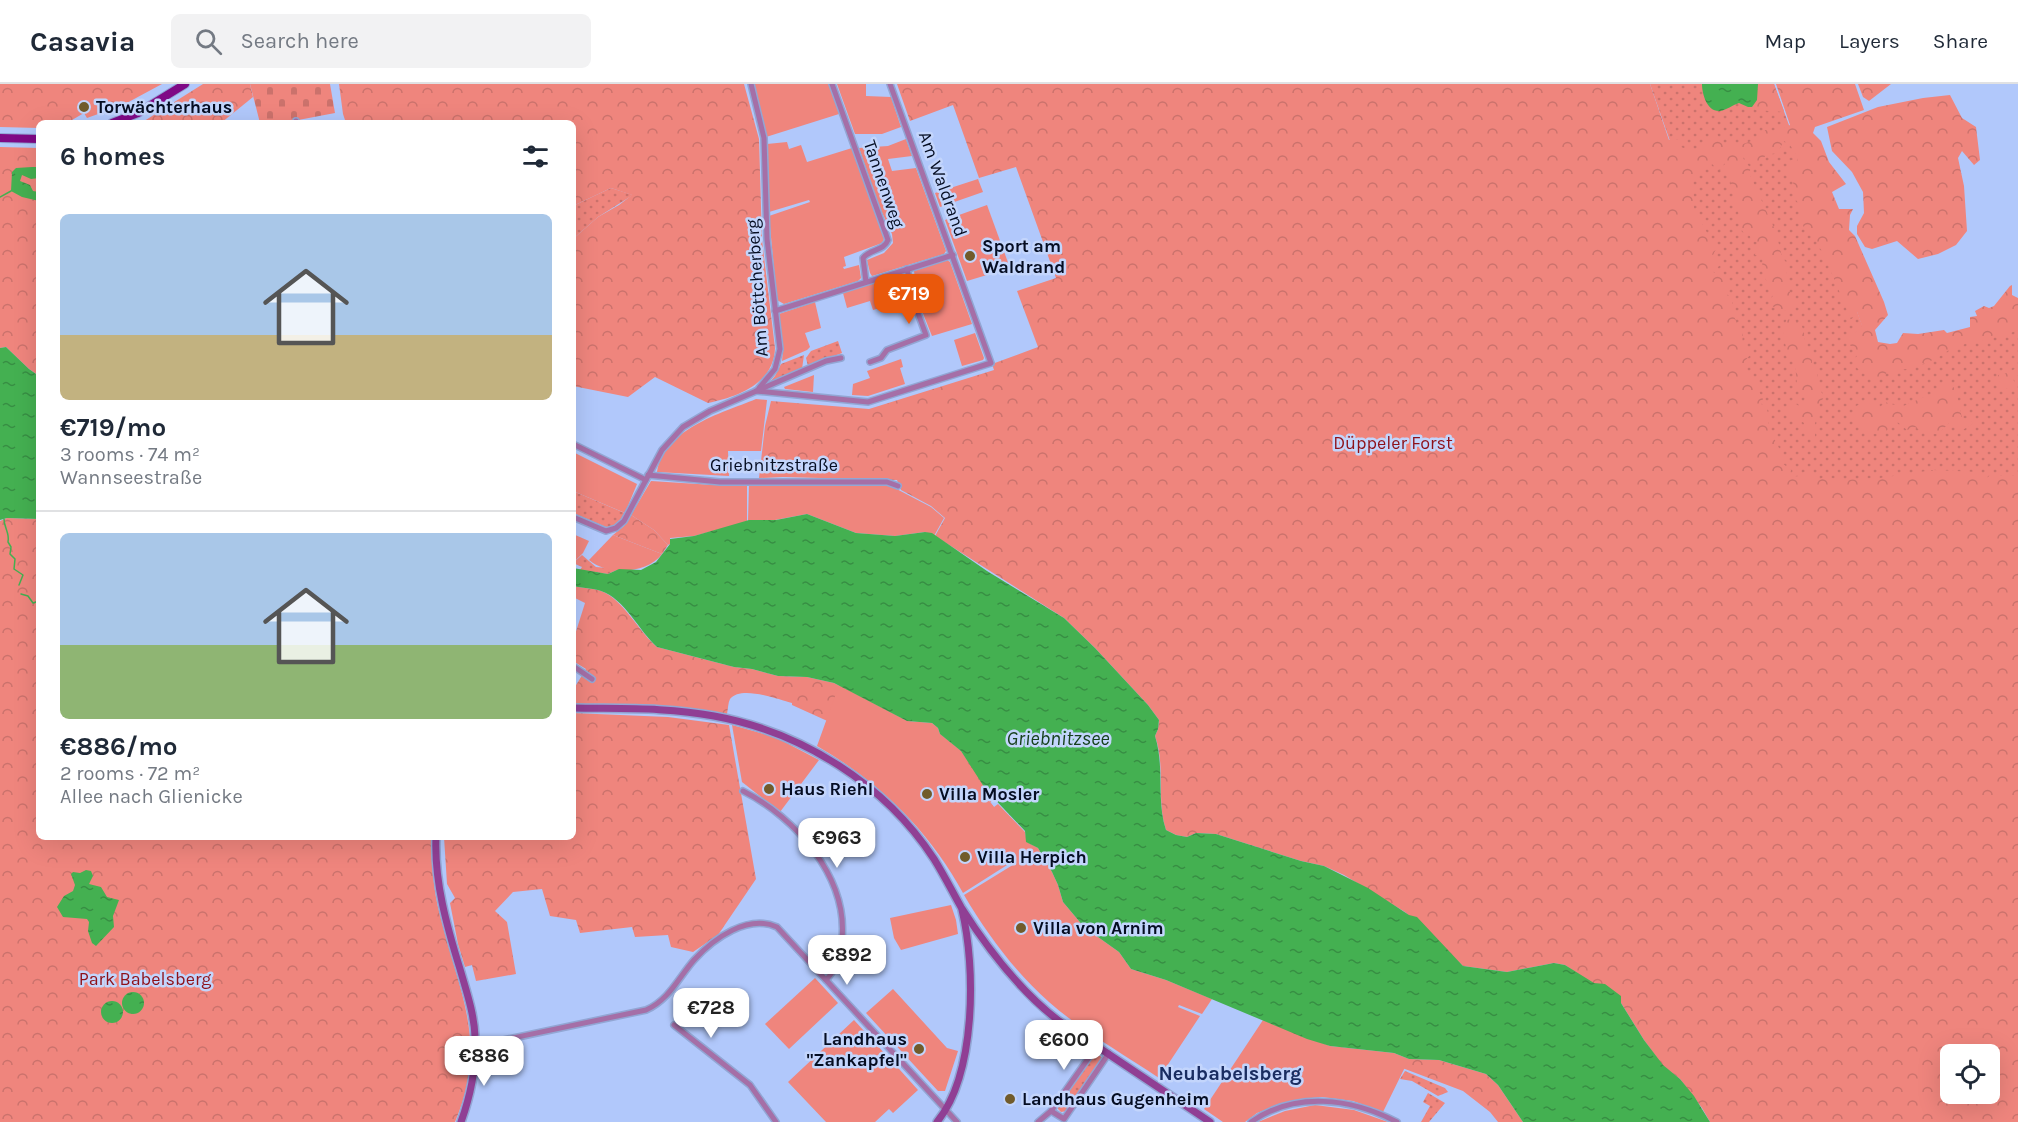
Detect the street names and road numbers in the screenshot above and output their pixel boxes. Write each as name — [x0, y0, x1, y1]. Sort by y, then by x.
street label: Am Waldrand — [914, 128, 972, 240]
street label: Tannenweg — [859, 137, 909, 231]
street label: Am Böttcherberg — [741, 218, 773, 358]
street label: Griebnitzstraße — [710, 454, 838, 476]

